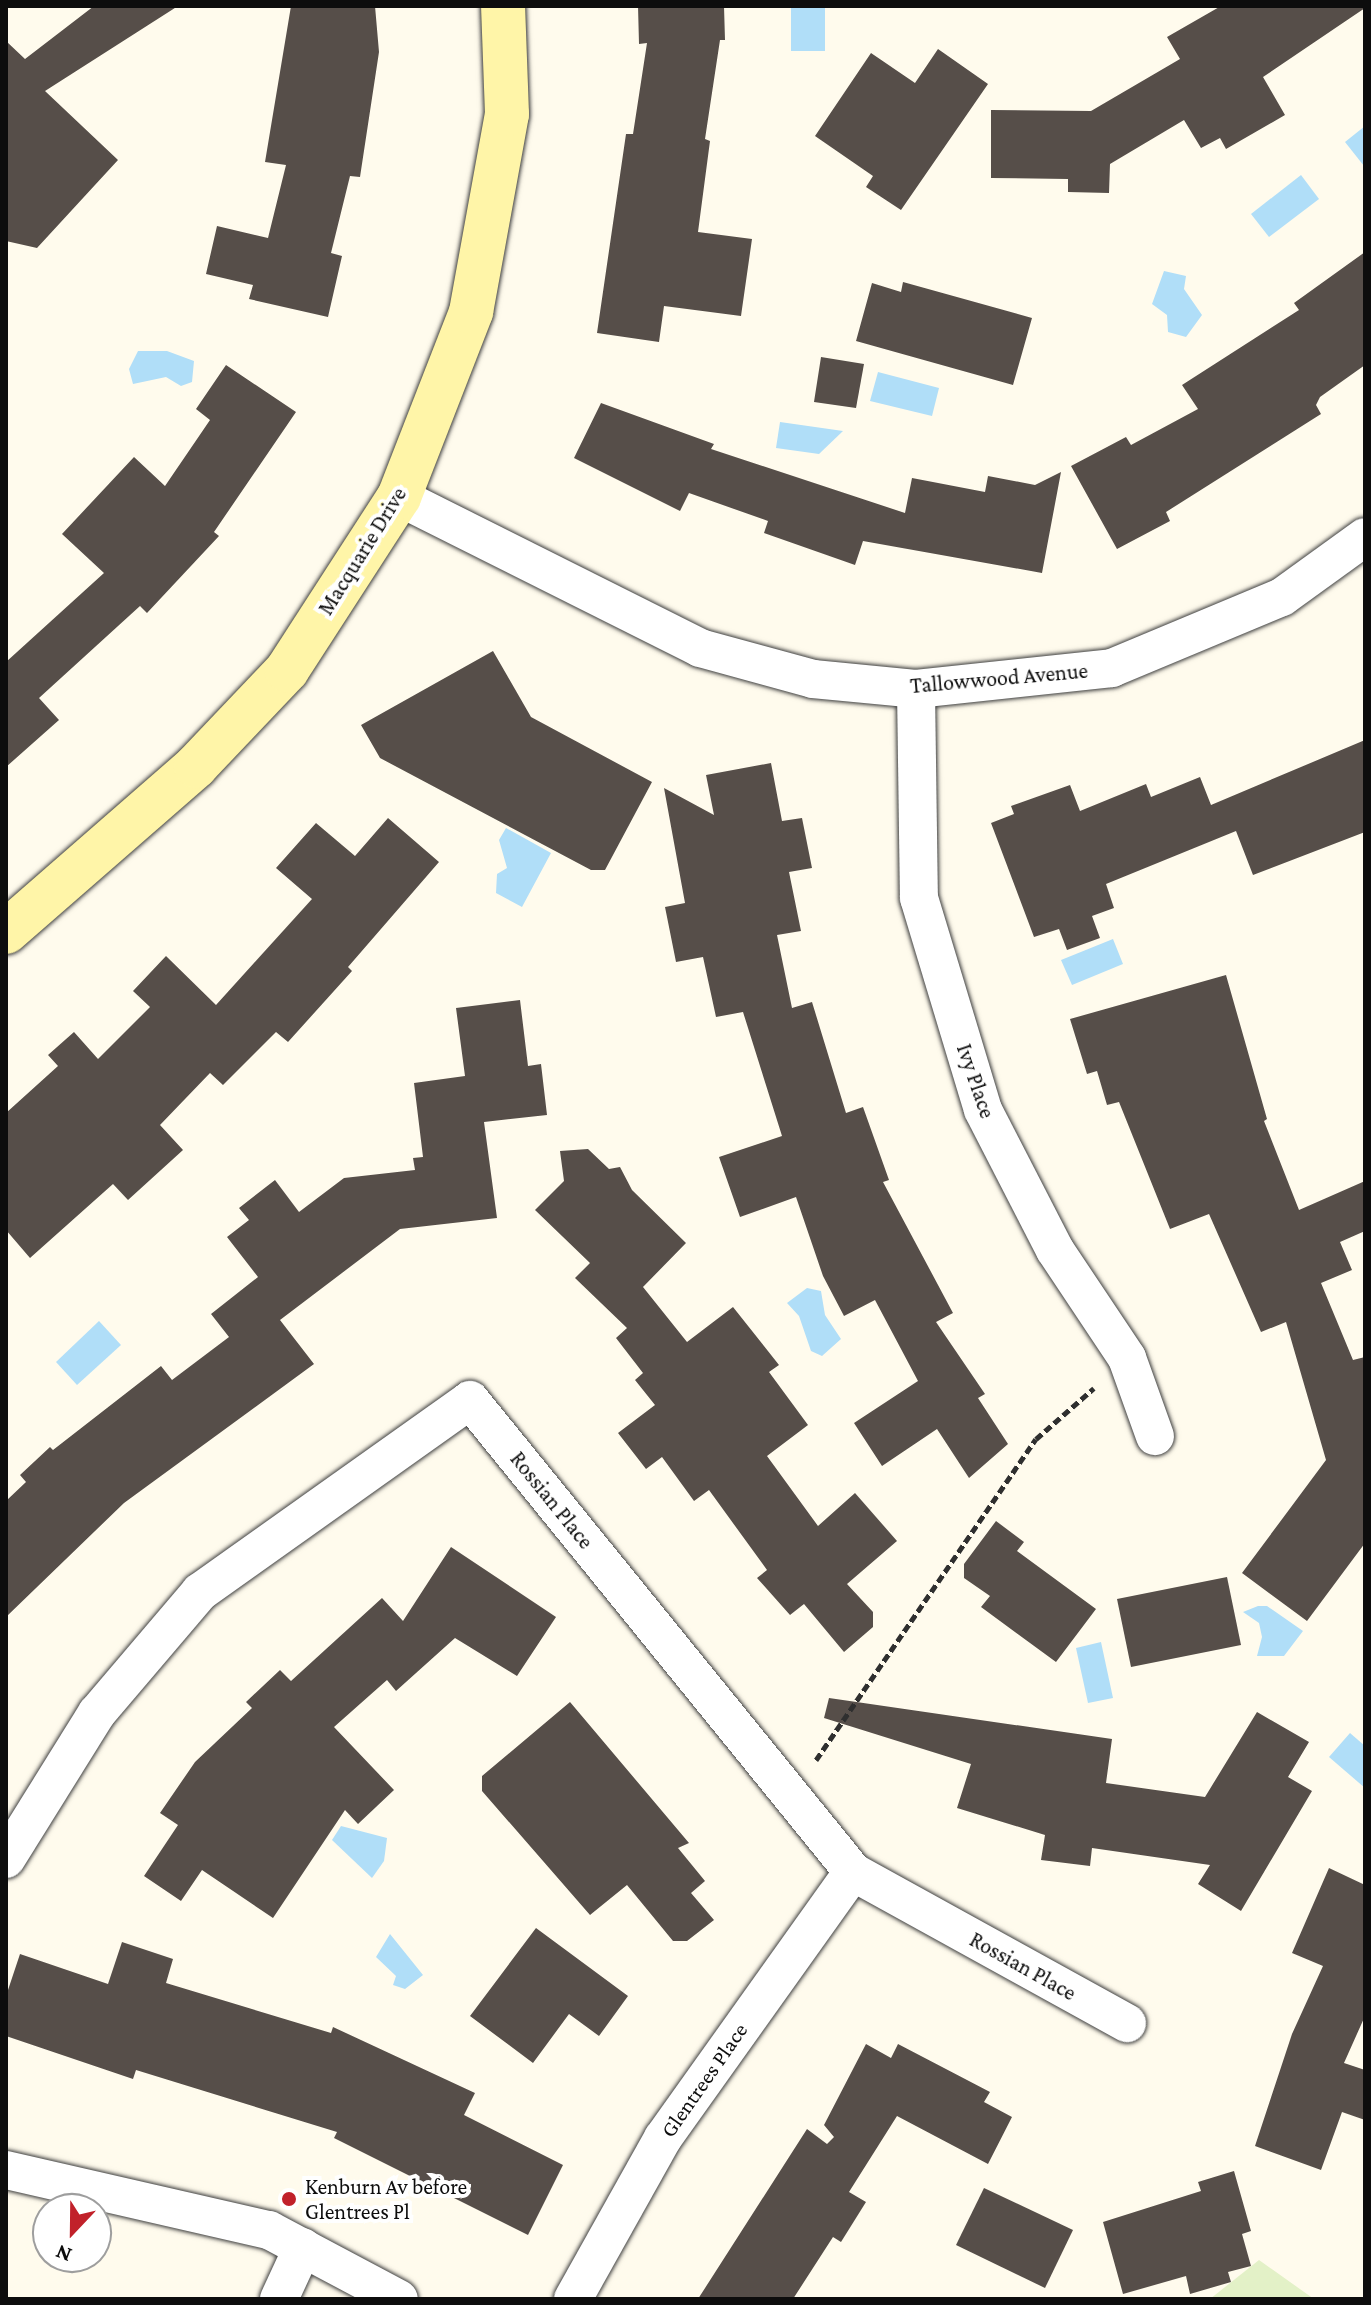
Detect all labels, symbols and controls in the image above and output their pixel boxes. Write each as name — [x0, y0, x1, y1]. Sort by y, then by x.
street label: Macquarie Drive — [312, 482, 412, 620]
street label: Tallowwood Avenue — [909, 657, 1089, 699]
street label: Ivy Place — [951, 1040, 1001, 1122]
street label: Rossian Place — [505, 1446, 599, 1554]
street label: Rossian Place — [965, 1926, 1081, 2006]
street label: Glentrees Place — [655, 2018, 753, 2142]
place label: Kenburn Av before Glentrees Pl — [305, 2173, 467, 2224]
marker: Kenburn Av before Glentrees Pl — [280, 2190, 298, 2208]
north arrow — [32, 2193, 112, 2273]
text: N — [52, 2239, 75, 2268]

